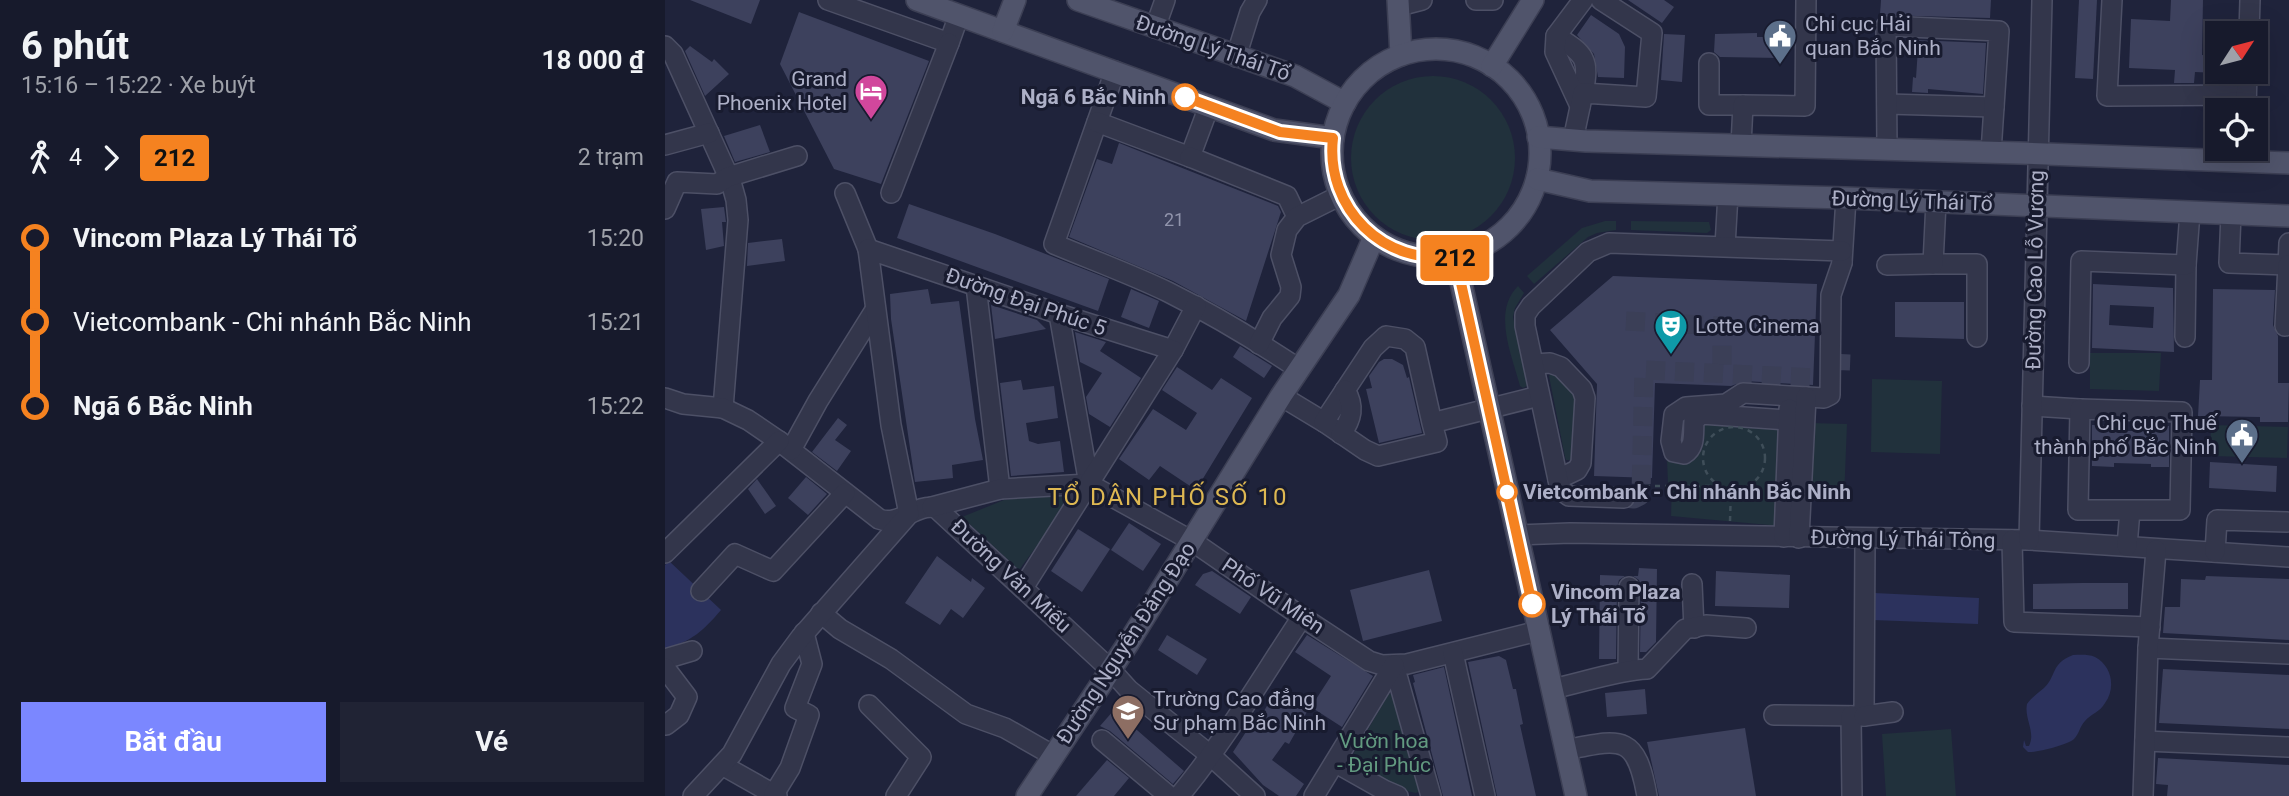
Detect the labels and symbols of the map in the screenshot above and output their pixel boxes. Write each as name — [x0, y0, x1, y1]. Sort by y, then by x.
street label: Đường Lý Thái Tổ — [1133, 10, 1293, 86]
place label: Chi cục Hải quan Bắc Ninh — [1805, 12, 1941, 60]
public building icon: Chi cục Hải quan Bắc Ninh — [1761, 17, 1799, 66]
north arrow — [2205, 21, 2268, 84]
place label: Grand Phoenix Hotel — [717, 67, 847, 115]
hotel icon: Grand Phoenix Hotel — [852, 72, 890, 121]
marker: Ngã 6 Bắc Ninh — [1172, 84, 1198, 110]
place label: Ngã 6 Bắc Ninh — [1021, 85, 1166, 109]
street label: Đường Cao Lỗ Vương — [2021, 170, 2049, 370]
street label: Đường Lý Thái Tổ — [1831, 186, 1993, 216]
house number: 21 — [1164, 209, 1184, 230]
line badge: 212 — [1415, 235, 1495, 281]
street label: Đường Đại Phúc 5 — [943, 263, 1109, 341]
theatre icon: Lotte Cinema — [1652, 307, 1690, 356]
place label: Lotte Cinema — [1695, 314, 1820, 338]
place label: Chi cục Thuế thành phố Bắc Ninh — [2034, 411, 2219, 459]
public building icon: Chi cục Thuế thành phố Bắc Ninh — [2223, 416, 2261, 465]
place label: Vietcombank - Chi nhánh Bắc Ninh — [1523, 480, 1851, 504]
district label: TỔ DÂN PHỐ SỐ 10 — [1047, 481, 1289, 511]
marker: Vietcombank - Chi nhánh Bắc Ninh — [1497, 482, 1517, 502]
street label: Đường Văn Miếu — [946, 514, 1076, 638]
street label: Đường Lý Thái Tông — [1810, 525, 1996, 553]
street label: Đường Nguyễn Đăng Đạo — [1052, 538, 1200, 748]
street label: Phố Vũ Miên — [1217, 553, 1329, 639]
place label: Vincom Plaza Lý Thái Tổ — [1551, 580, 1681, 628]
marker: Vincom Plaza Lý Thái Tổ — [1519, 591, 1545, 617]
place label: Trường Cao đẳng Sư phạm Bắc Ninh — [1153, 687, 1326, 735]
school or university icon: Trường Cao đẳng Sư phạm Bắc Ninh — [1109, 692, 1147, 741]
park label: Vườn hoa - Đại Phúc — [1337, 729, 1431, 777]

